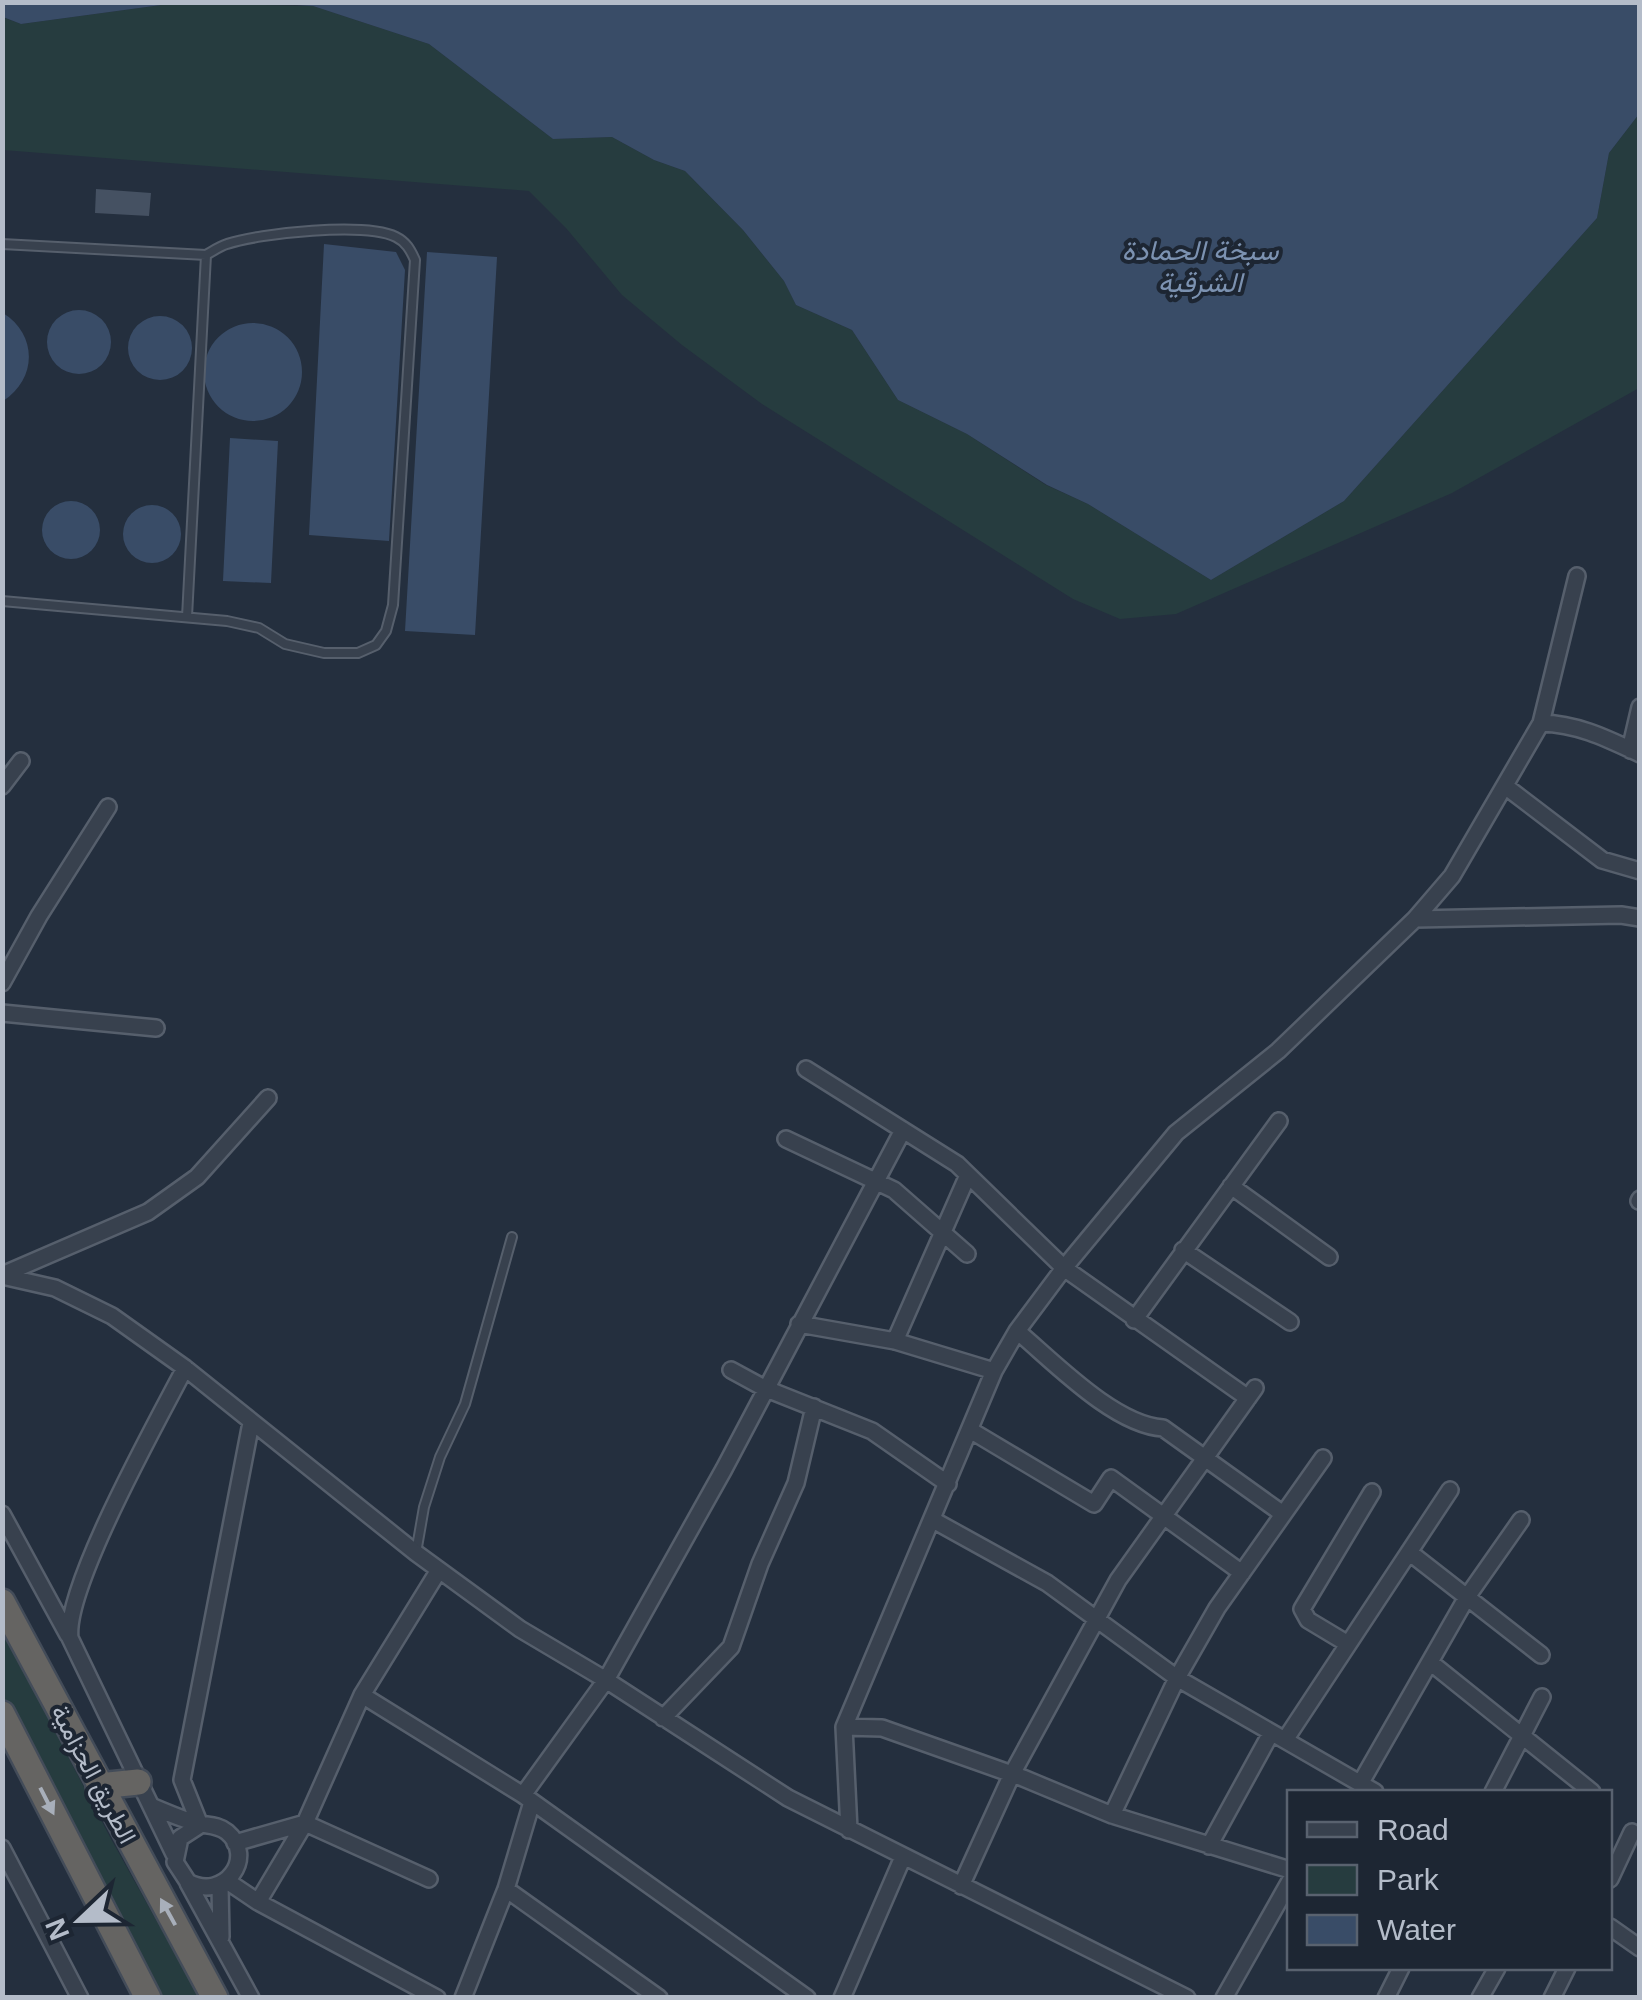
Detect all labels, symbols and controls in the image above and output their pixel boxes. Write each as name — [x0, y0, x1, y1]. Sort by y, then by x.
water label: سبخة الحمادة الشرقية — [1122, 235, 1279, 300]
street label: الطريق الحزامية — [44, 1700, 142, 1849]
one-way arrow — [38, 1786, 55, 1815]
legend — [1287, 1790, 1612, 1970]
text: Road — [1377, 1813, 1449, 1846]
text: Park — [1377, 1863, 1440, 1896]
north arrow — [30, 1870, 130, 1970]
one-way arrow — [160, 1898, 178, 1926]
text: Water — [1377, 1913, 1456, 1946]
text: N — [39, 1914, 75, 1944]

